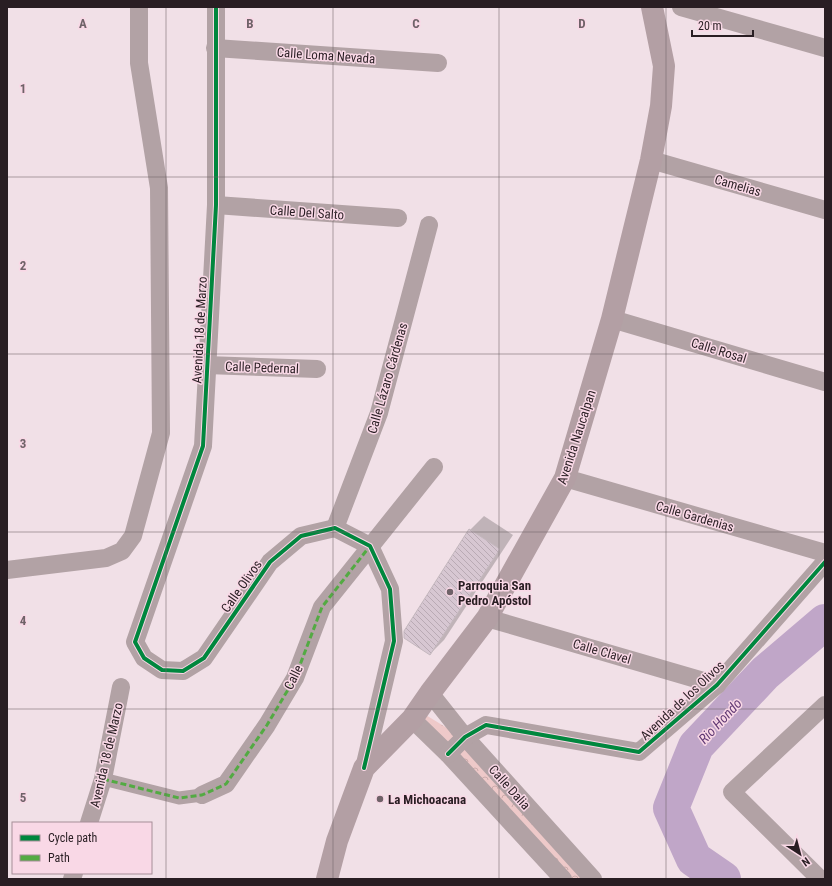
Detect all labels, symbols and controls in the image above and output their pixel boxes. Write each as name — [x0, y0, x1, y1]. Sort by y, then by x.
scale bar — [692, 12, 753, 38]
text: A — [79, 16, 87, 31]
text: B — [246, 16, 254, 31]
text: C — [412, 16, 420, 31]
text: D — [578, 16, 586, 31]
text: 20 m — [698, 19, 722, 33]
street label: Calle Loma Nevada — [276, 45, 376, 66]
text: 1 — [20, 81, 26, 96]
street label: Camelias — [713, 172, 763, 199]
street label: Calle Del Salto — [269, 202, 345, 223]
text: 2 — [20, 258, 27, 273]
street label: Avenida 18 de Marzo — [189, 276, 210, 384]
street label: Calle Lázaro Cárdenas — [364, 321, 411, 435]
street label: Calle Rosal — [689, 335, 748, 366]
street label: Calle Pedernal — [225, 359, 299, 376]
street label: Avenida Naucalpan — [554, 388, 599, 486]
text: 3 — [20, 436, 26, 451]
street label: Calle Gardenias — [654, 498, 736, 535]
street label: Calle Olivos — [218, 557, 265, 615]
place label: Parroquia San Pedro Apóstol — [458, 578, 531, 608]
marker: Parroquia San Pedro Apóstol — [445, 587, 455, 597]
text: 4 — [20, 613, 27, 628]
street label: Calle Clavel — [571, 636, 633, 667]
street label: Avenida de los Olivos — [637, 658, 727, 743]
street label: Calle — [281, 662, 306, 692]
water label: Rio Hondo — [695, 695, 745, 747]
street label: Avenida 18 de Marzo — [87, 701, 126, 809]
street label: Calle Dalia — [486, 762, 533, 813]
text: 5 — [20, 790, 27, 805]
place label: La Michoacana — [388, 792, 466, 807]
marker: La Michoacana — [375, 794, 385, 804]
legend — [12, 822, 152, 874]
text: Cycle path — [48, 831, 98, 845]
north arrow — [780, 834, 820, 874]
text: Path — [48, 851, 70, 865]
text: N — [799, 854, 812, 869]

